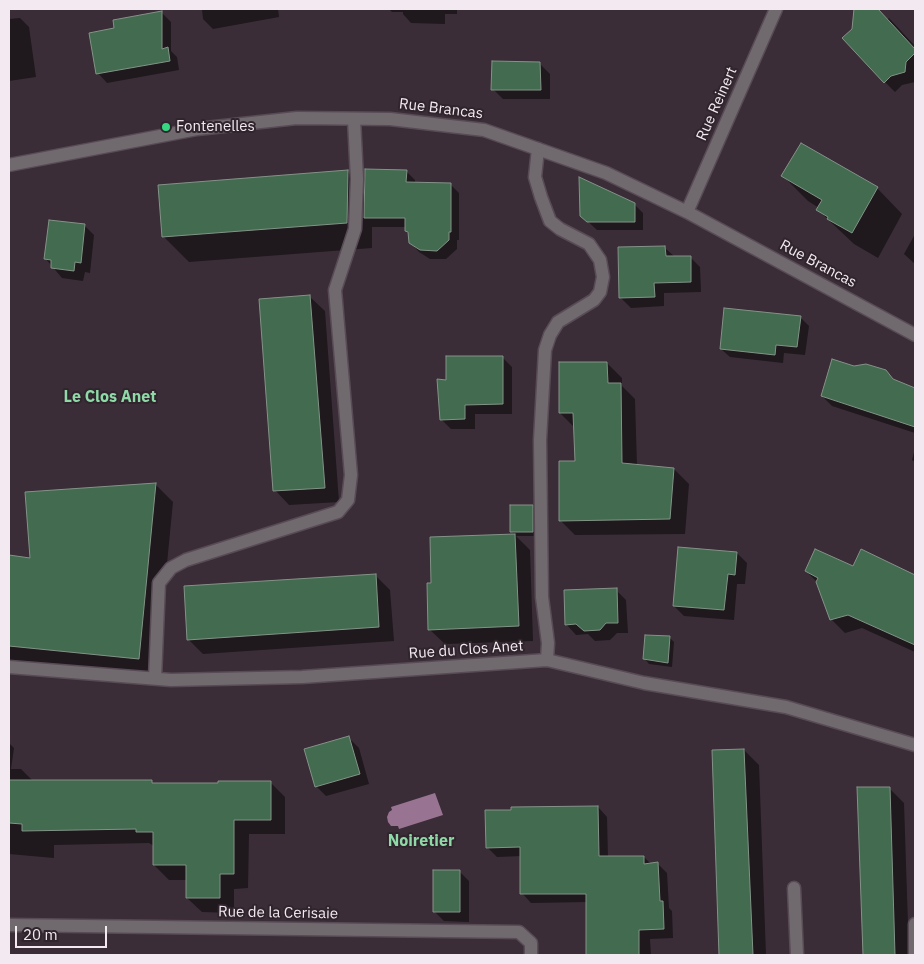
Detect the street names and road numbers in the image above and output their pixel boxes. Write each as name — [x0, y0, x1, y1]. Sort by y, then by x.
street label: Rue Reinert — [693, 64, 741, 144]
street label: Rue Brancas — [398, 95, 484, 123]
street label: Rue Brancas — [776, 236, 860, 292]
street label: Rue du Clos Anet — [408, 637, 524, 663]
street label: Rue de la Cerisaie — [218, 903, 338, 923]

